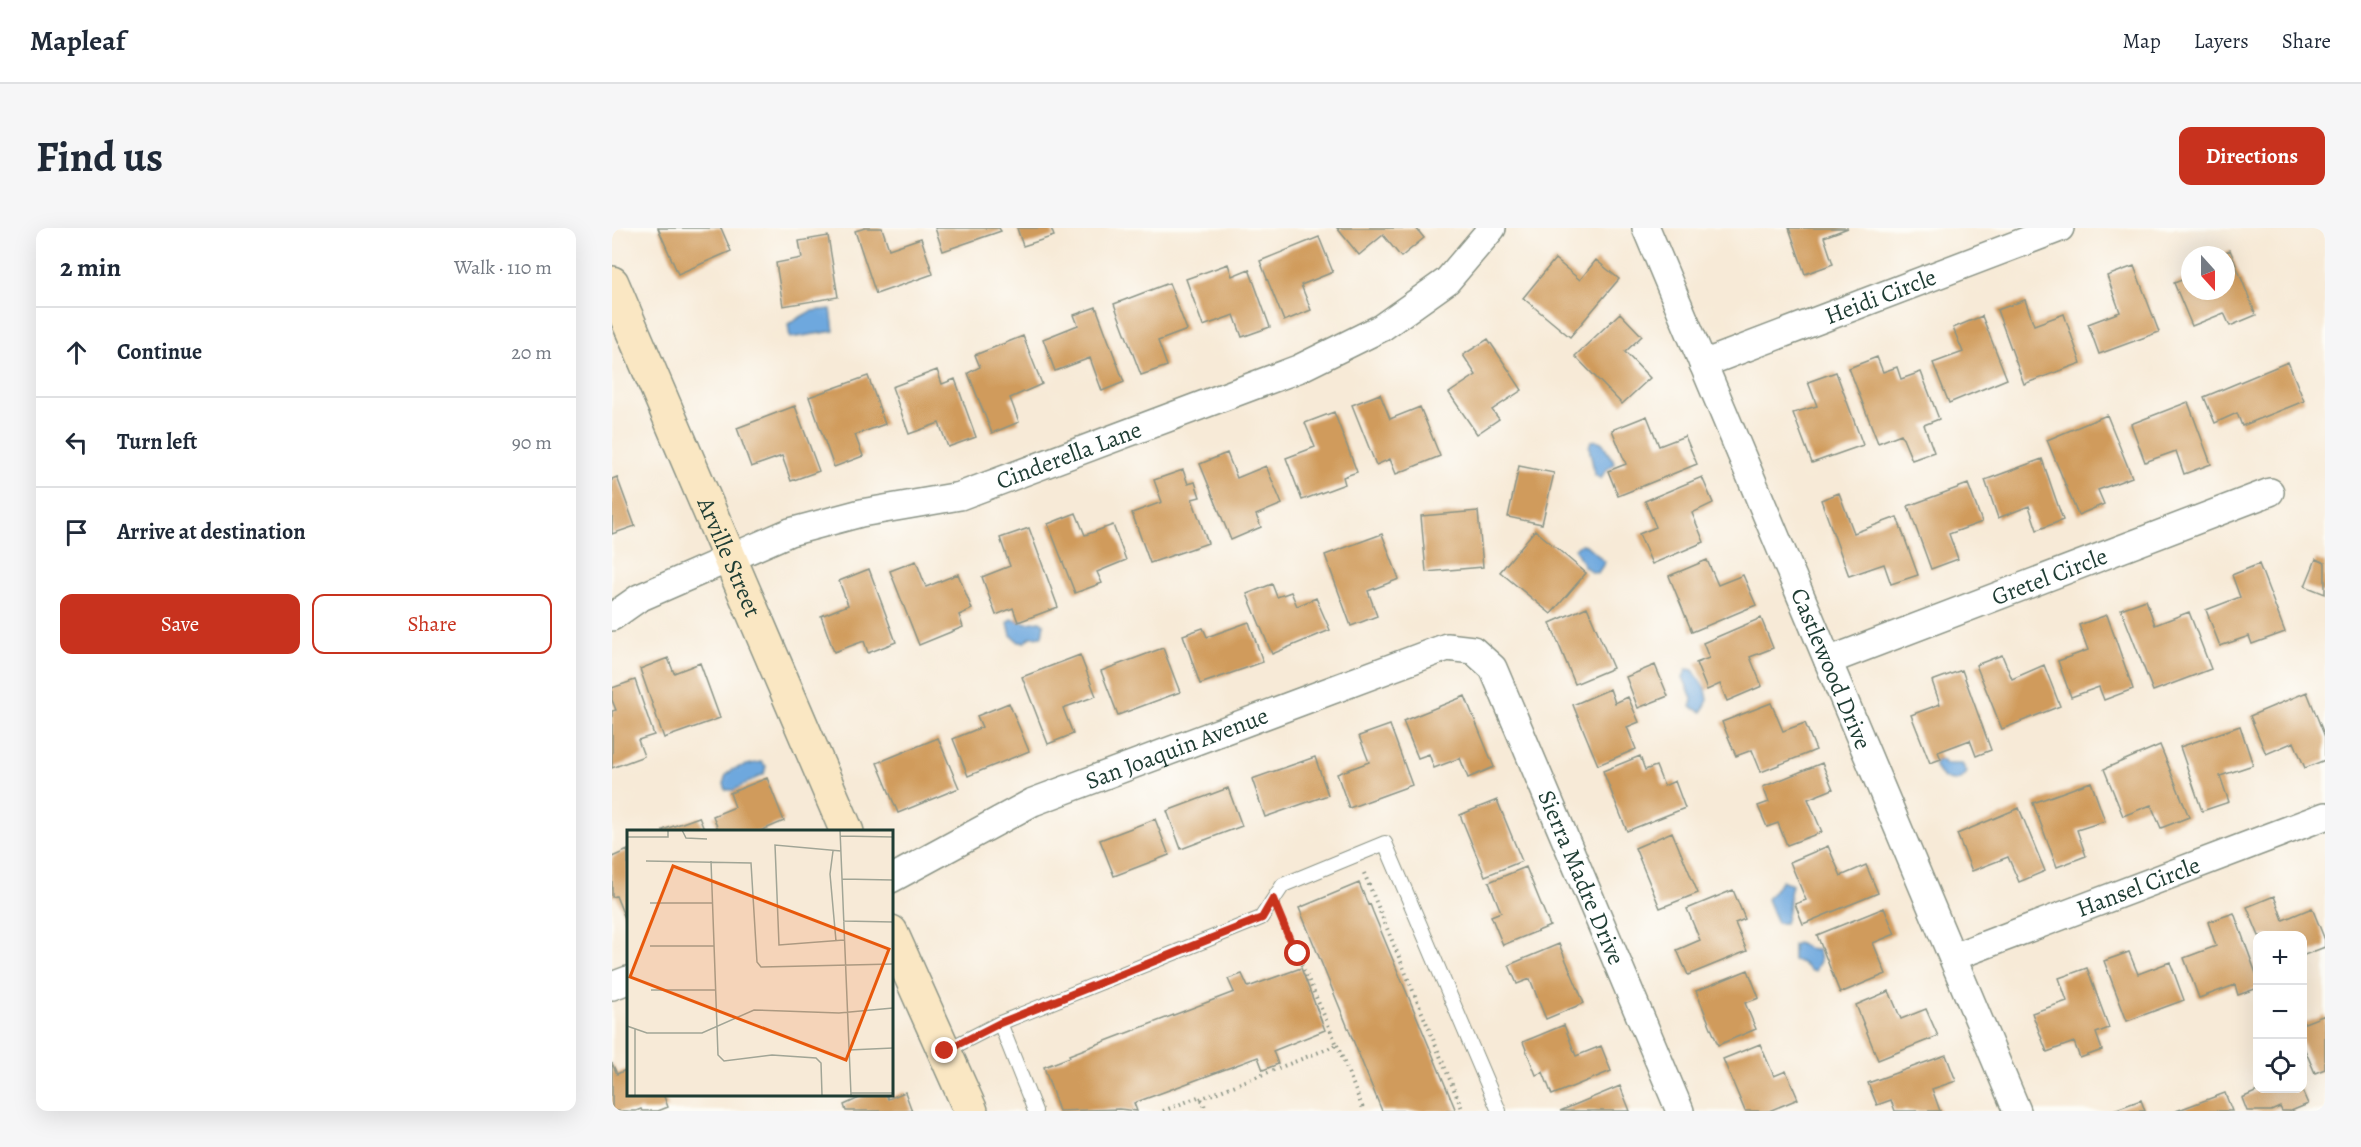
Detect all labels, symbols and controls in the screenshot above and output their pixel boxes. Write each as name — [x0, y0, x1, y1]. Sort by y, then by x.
text: Mapleaf — [30, 22, 125, 60]
text: Map — [2122, 27, 2161, 55]
text: Layers — [2194, 27, 2249, 55]
text: Share — [2282, 27, 2331, 55]
button: Directions — [2179, 127, 2325, 185]
text: Find us — [36, 128, 163, 185]
north arrow — [2181, 246, 2235, 300]
text: 2 min — [60, 250, 121, 285]
text: Walk · 110 m — [454, 254, 552, 281]
street label: Heidi Circle — [1820, 261, 1941, 332]
icon: ahead — [60, 336, 93, 369]
text: Continue — [117, 337, 202, 367]
text: 20 m — [511, 339, 552, 366]
street label: Cinderella Lane — [992, 413, 1146, 497]
icon: left — [60, 426, 93, 459]
text: Turn left — [117, 427, 197, 457]
text: 90 m — [512, 429, 552, 456]
street label: Arville Street — [689, 491, 769, 622]
icon: arrive — [60, 516, 93, 549]
text: Arrive at destination — [117, 517, 306, 547]
street label: Gretel Circle — [1987, 540, 2112, 613]
street label: Castlewood Drive — [1783, 583, 1879, 754]
button: Save — [60, 594, 300, 654]
button: Share — [312, 594, 552, 654]
street label: San Joaquin Avenue — [1081, 699, 1273, 797]
street label: Sierra Madre Drive — [1530, 785, 1632, 970]
inset map — [627, 830, 892, 1096]
street label: Hansel Circle — [2072, 849, 2205, 925]
map controls — [2253, 931, 2307, 1093]
button: + — [2253, 931, 2307, 985]
route start — [1284, 940, 1310, 966]
button: − — [2253, 985, 2307, 1039]
route end — [931, 1037, 957, 1063]
button: locate — [2253, 1039, 2307, 1093]

